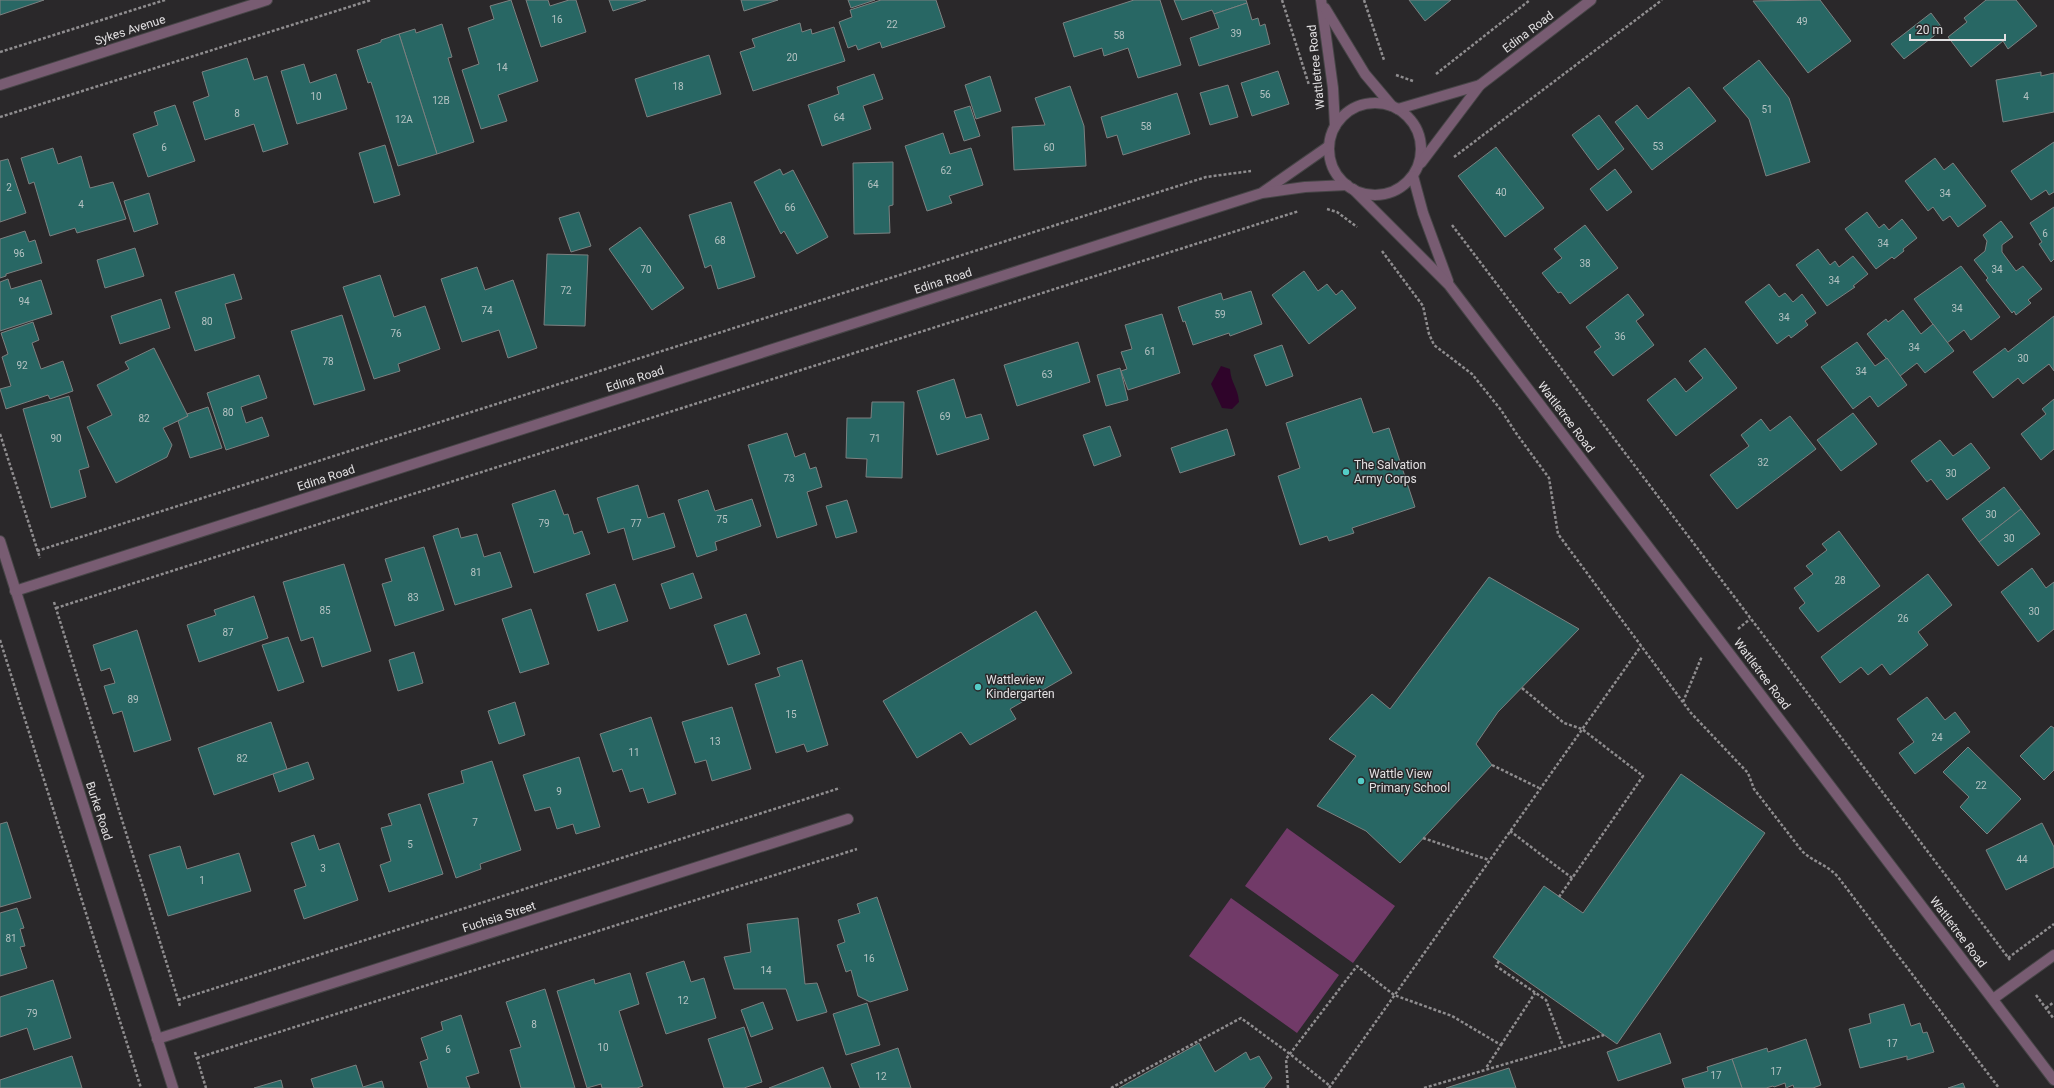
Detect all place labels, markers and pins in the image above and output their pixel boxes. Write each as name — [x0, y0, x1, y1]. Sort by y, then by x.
place label: The Salvation Army Corps — [1354, 458, 1426, 486]
marker: The Salvation Army Corps — [1341, 467, 1351, 477]
place label: Wattleview Kindergarten — [986, 673, 1055, 701]
marker: Wattleview Kindergarten — [973, 682, 983, 692]
place label: Wattle View Primary School — [1369, 767, 1450, 795]
marker: Wattle View Primary School — [1356, 776, 1366, 786]

